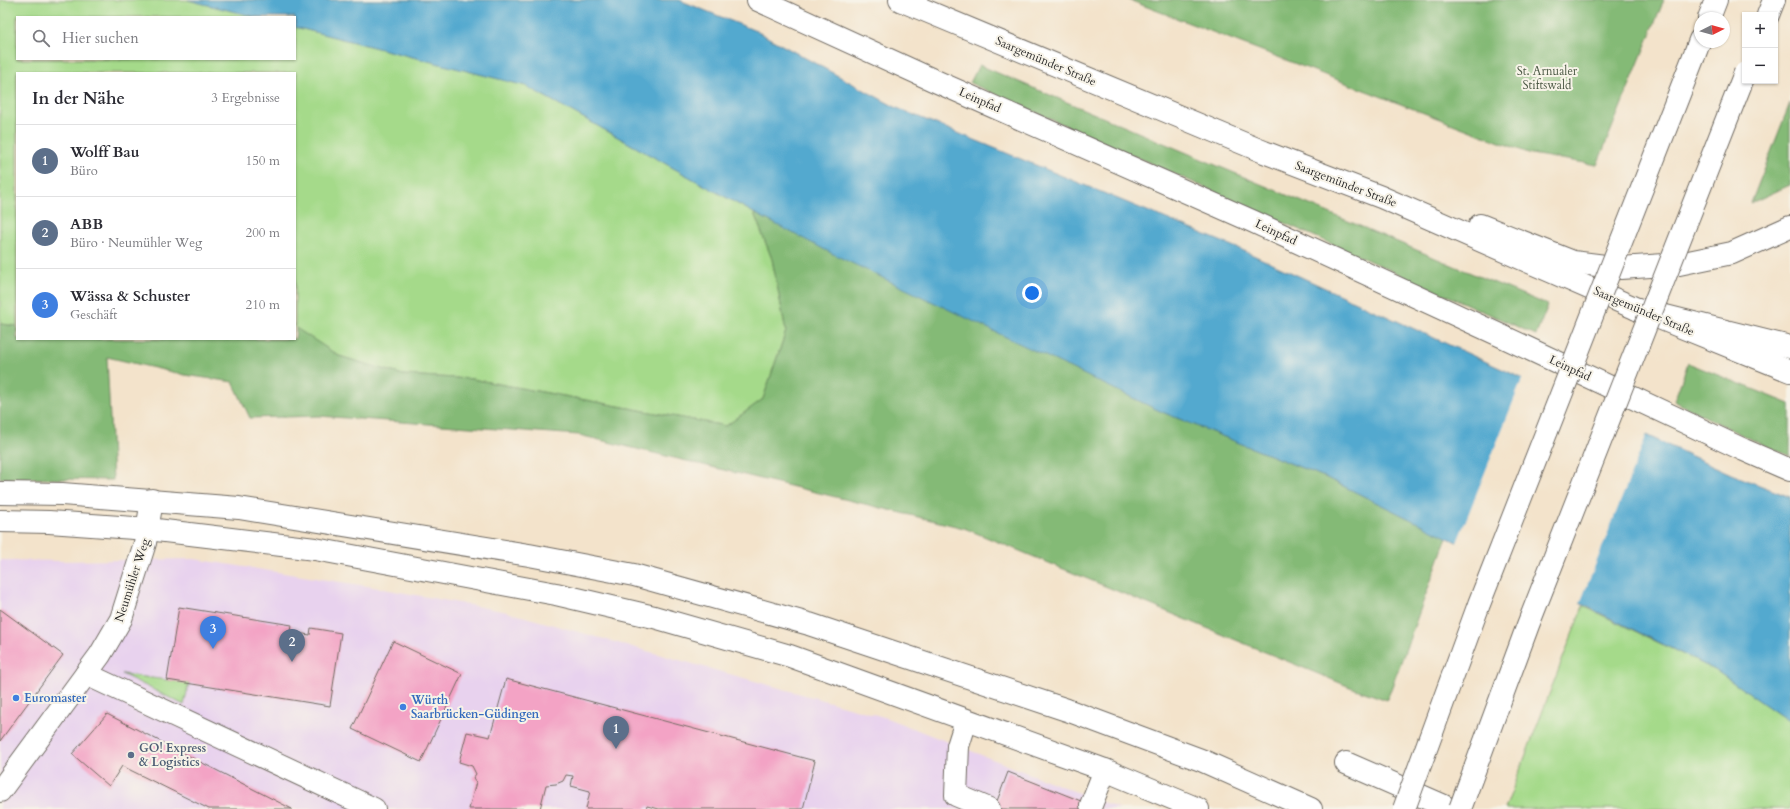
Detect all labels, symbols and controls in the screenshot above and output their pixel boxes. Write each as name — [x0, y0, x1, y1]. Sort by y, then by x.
north arrow — [1694, 12, 1730, 48]
map controls — [1742, 12, 1778, 84]
button: + — [1742, 12, 1778, 48]
search box — [16, 16, 296, 60]
icon: search — [30, 27, 52, 49]
text: Hier suchen — [62, 28, 139, 48]
street label: Saargemünder Straße — [993, 33, 1099, 89]
button: − — [1742, 48, 1778, 84]
park label: St. Arnualer Stiftswald — [1517, 63, 1578, 93]
street label: Leinpfad — [956, 84, 1004, 117]
text: In der Nähe — [32, 87, 125, 110]
text: 3 Ergebnisse — [211, 89, 280, 107]
text: Wolff Bau — [70, 142, 140, 162]
text: 1 — [42, 152, 48, 170]
text: 150 m — [246, 152, 280, 170]
street label: Saargemünder Straße — [1293, 157, 1399, 211]
text: Büro — [70, 162, 98, 180]
text: ABB — [70, 214, 103, 234]
street label: Leinpfad — [1252, 215, 1300, 249]
text: 2 — [42, 224, 48, 242]
text: 200 m — [246, 224, 280, 242]
text: Büro · Neumühler Weg — [70, 234, 202, 252]
your location — [1022, 283, 1042, 303]
street label: Saargemünder Straße — [1591, 283, 1697, 339]
text: Wässa & Schuster — [70, 286, 190, 306]
text: 3 — [42, 296, 48, 314]
text: 210 m — [246, 296, 280, 314]
text: Geschäft — [70, 306, 117, 324]
street label: Leinpfad — [1546, 351, 1594, 385]
street label: Neumühler Weg — [111, 536, 153, 624]
pin: 3 — [200, 616, 226, 649]
pin: 2 — [279, 629, 305, 662]
place label: Euromaster — [24, 690, 87, 706]
place label: Würth Saarbrücken-Güdingen — [410, 692, 540, 722]
marker: Euromaster — [11, 693, 21, 703]
marker: Würth Saarbrücken-Güdingen — [398, 702, 408, 712]
pin: 1 — [603, 716, 629, 749]
place label: GO! Express & Logistics — [139, 740, 206, 770]
marker: GO! Express & Logistics — [126, 750, 136, 760]

